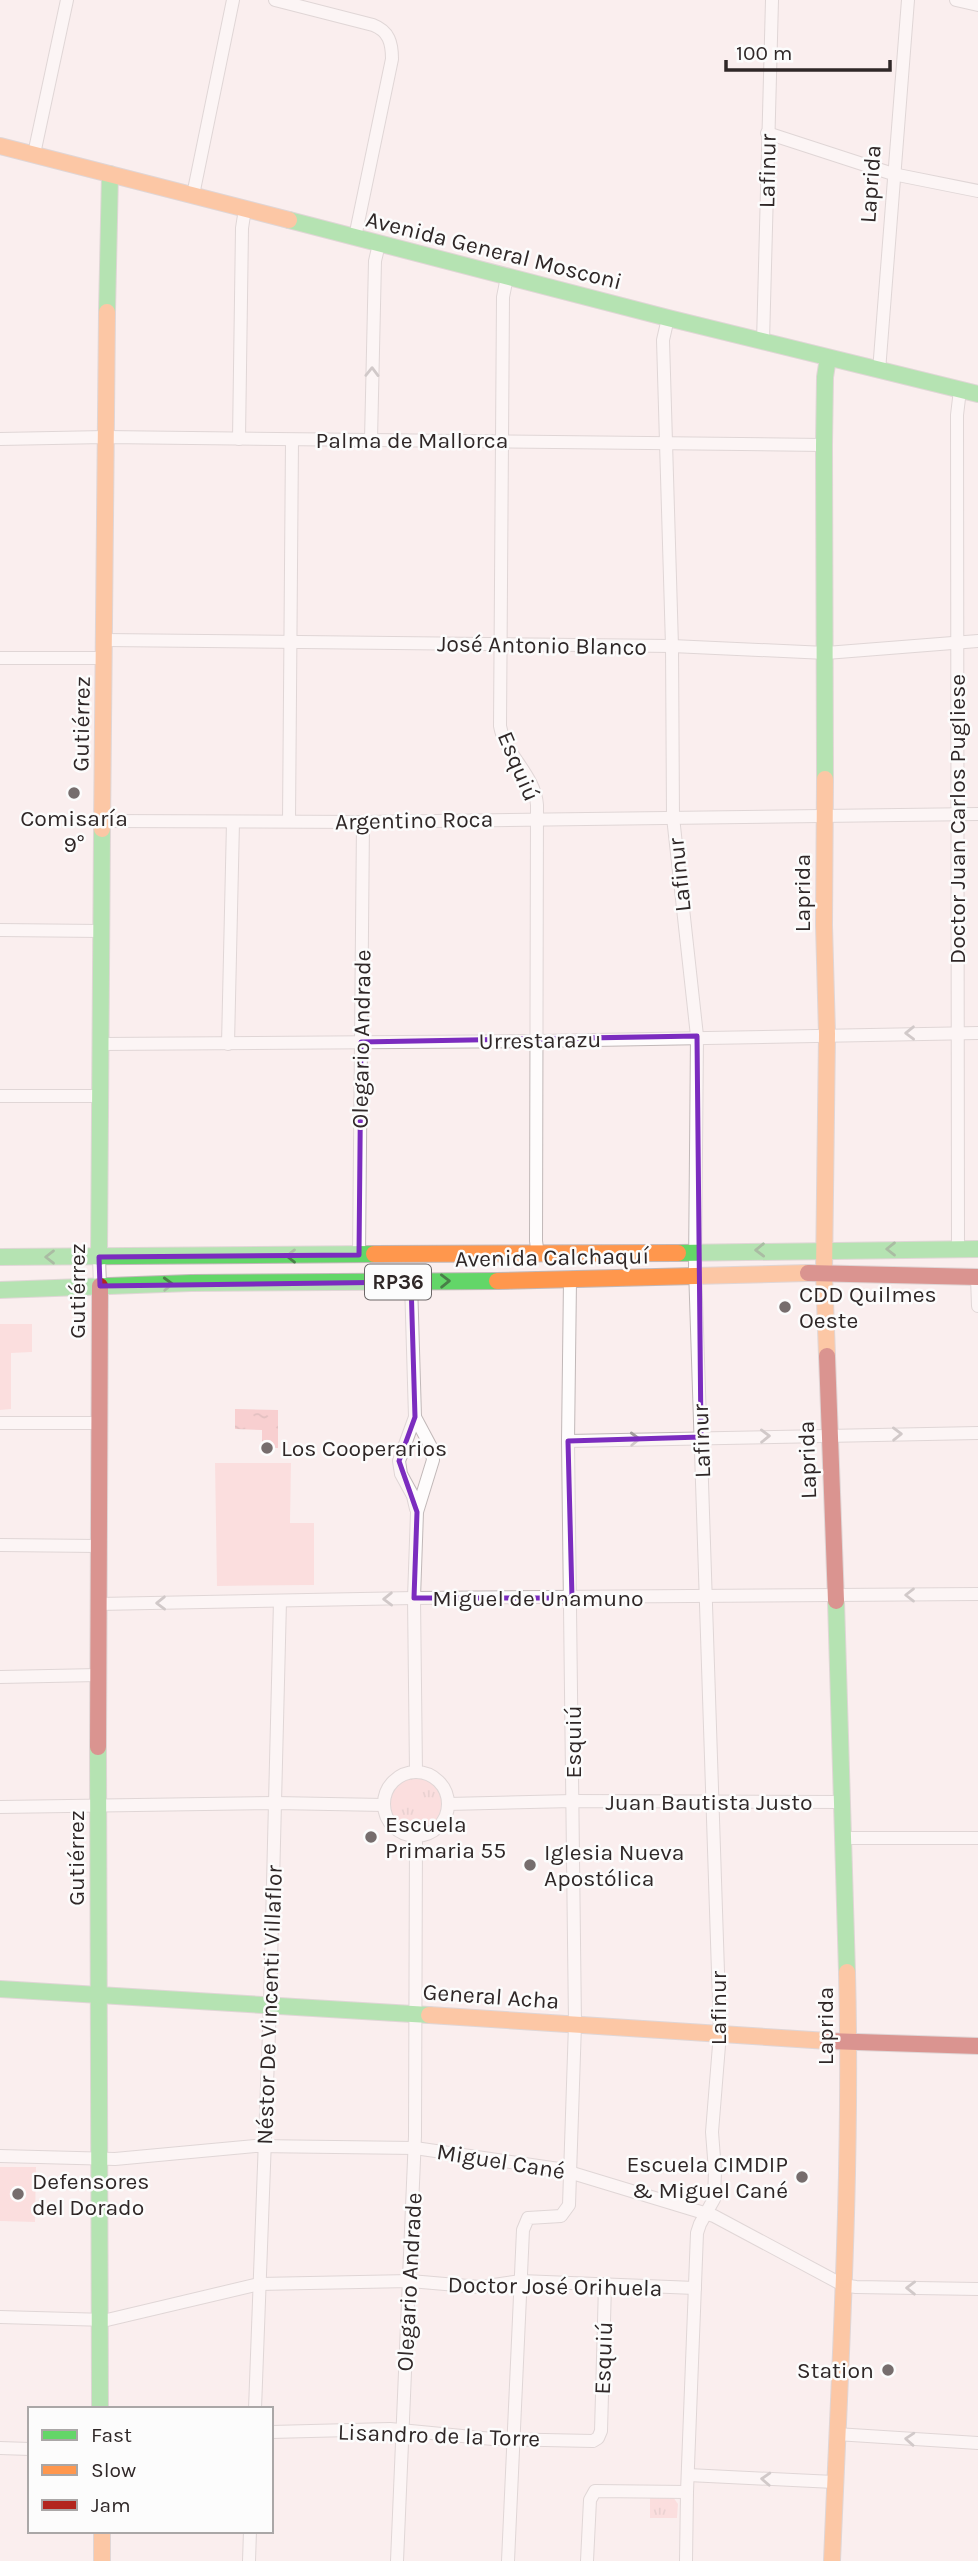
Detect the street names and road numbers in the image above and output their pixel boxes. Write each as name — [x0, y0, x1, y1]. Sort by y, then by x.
street label: Lafinur — [753, 133, 782, 208]
street label: Laprida — [854, 144, 887, 224]
street label: Avenida General Mosconi — [363, 206, 625, 295]
street label: Palma de Mallorca — [316, 427, 508, 454]
street label: José Antonio Blanco — [437, 630, 647, 661]
street label: Doctor Juan Carlos Pugliese — [944, 674, 971, 964]
street label: Gutiérrez — [67, 676, 96, 772]
street label: Esquiú — [492, 727, 545, 805]
street label: Argentino Roca — [335, 806, 493, 835]
street label: Lafinur — [662, 836, 697, 913]
street label: Laprida — [789, 854, 816, 932]
street label: Olegario Andrade — [346, 949, 377, 1129]
street label: Urrestarazu — [478, 1026, 602, 1055]
street label: Avenida Calchaquí — [455, 1242, 650, 1273]
street label: Gutiérrez — [64, 1243, 91, 1339]
road number: RP36 — [365, 1264, 431, 1300]
street label: Lafinur — [687, 1403, 716, 1479]
street label: Laprida — [793, 1420, 822, 1500]
street label: Miguel de Unamuno — [432, 1585, 644, 1612]
street label: Esquiú — [560, 1705, 587, 1779]
street label: Juan Bautista Justo — [606, 1789, 812, 1816]
street label: Gutiérrez — [63, 1810, 90, 1906]
street label: Néstor De Vincenti Villaflor — [251, 1864, 288, 2145]
street label: Lafinur — [705, 1970, 732, 2045]
street label: General Acha — [422, 1978, 560, 2015]
street label: Laprida — [812, 1987, 839, 2065]
street label: Miguel Cané — [435, 2138, 567, 2185]
street label: Olegario Andrade — [391, 2192, 428, 2372]
street label: Doctor José Orihuela — [447, 2271, 662, 2302]
street label: Esquiú — [589, 2321, 618, 2395]
street label: Lisandro de la Torre — [337, 2418, 541, 2453]

